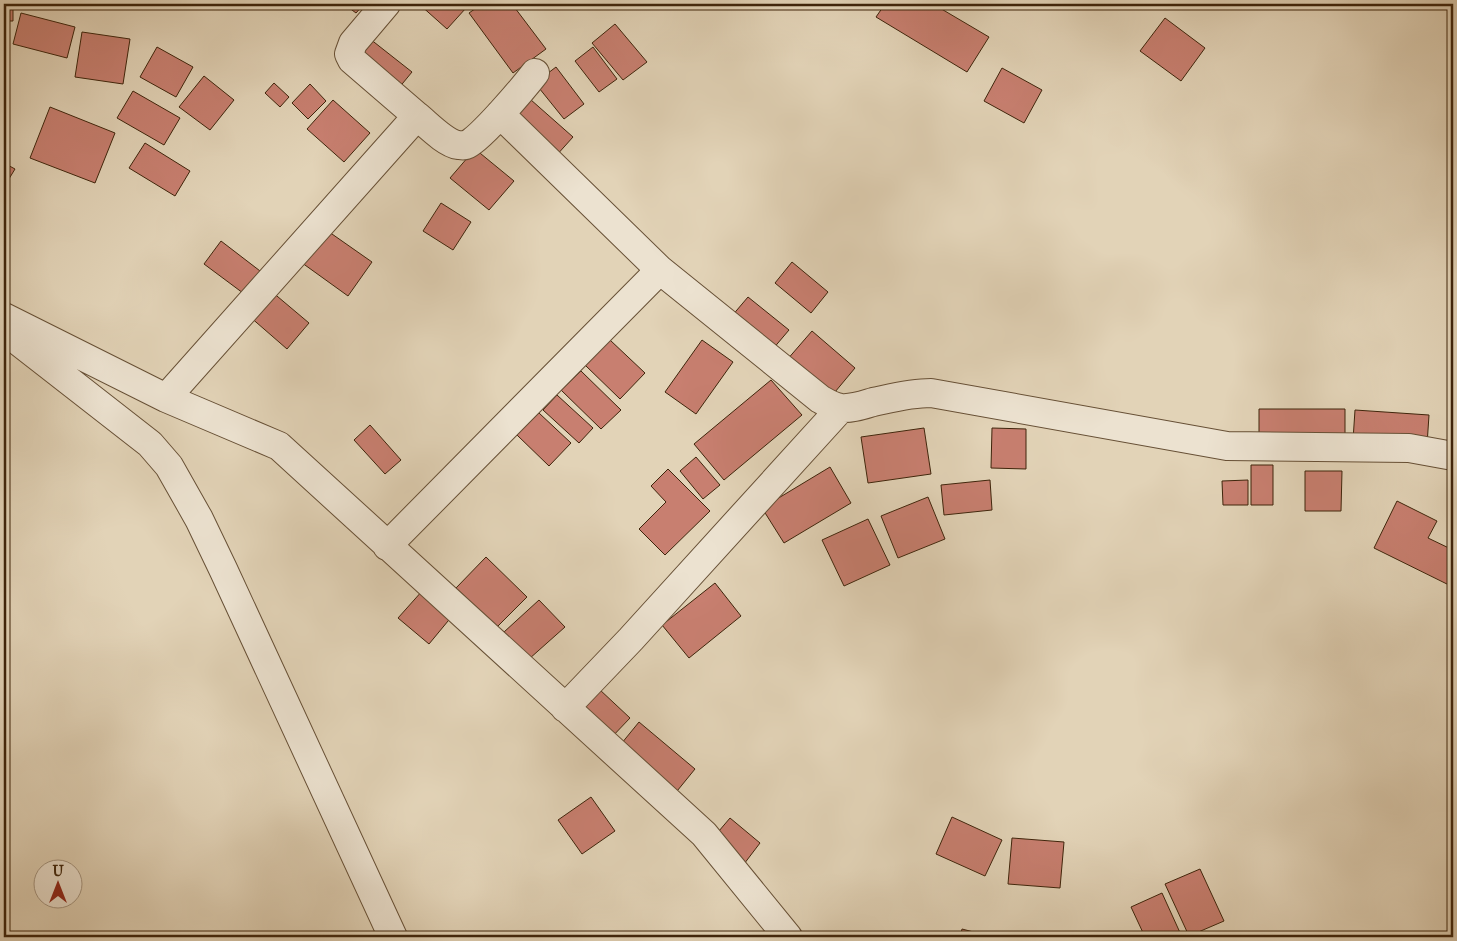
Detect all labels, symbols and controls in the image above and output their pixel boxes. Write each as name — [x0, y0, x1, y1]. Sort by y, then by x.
north arrow — [32, 858, 82, 908]
text: U — [52, 863, 64, 880]

